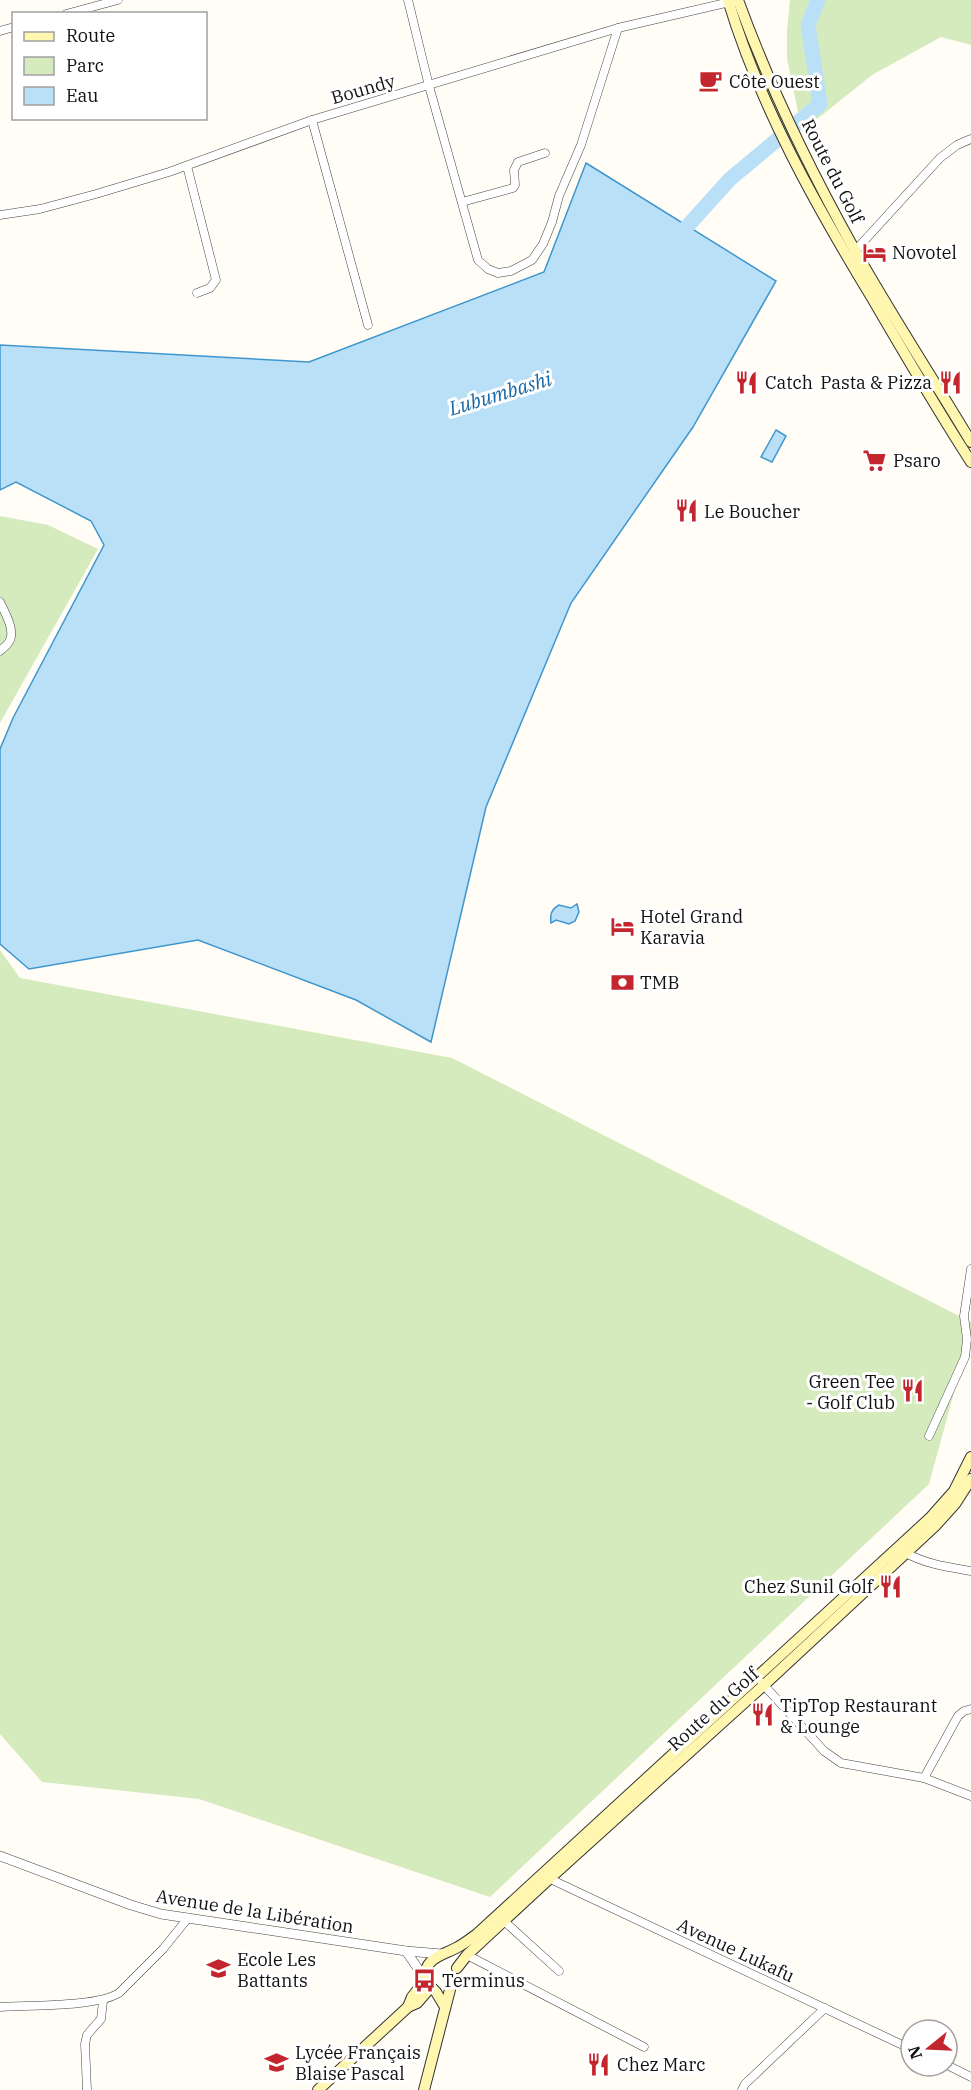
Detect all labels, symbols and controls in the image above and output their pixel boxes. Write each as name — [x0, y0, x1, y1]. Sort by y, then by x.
legend — [12, 12, 207, 120]
text: Route — [66, 24, 115, 47]
text: Parc — [66, 54, 104, 77]
cafe icon: Côte Ouest — [698, 68, 724, 94]
street label: Boundy — [328, 69, 398, 109]
place label: Côte Ouest — [729, 70, 820, 93]
text: Eau — [66, 84, 98, 107]
street label: Route du Golf — [797, 115, 870, 229]
hotel icon: Novotel — [861, 239, 887, 265]
place label: Novotel — [892, 241, 957, 264]
water label: Lubumbashi — [444, 365, 555, 422]
restaurant icon: Catch — [734, 369, 760, 395]
restaurant icon: Pasta & Pizza — [937, 369, 963, 395]
place label: Catch — [765, 371, 813, 394]
place label: Pasta & Pizza — [820, 371, 932, 394]
supermarket icon: Psaro — [862, 447, 888, 473]
place label: Psaro — [893, 449, 941, 472]
restaurant icon: Le Boucher — [673, 498, 699, 524]
place label: Le Boucher — [704, 500, 800, 523]
place label: Hotel Grand Karavia — [640, 905, 743, 949]
hotel icon: Hotel Grand Karavia — [609, 913, 635, 939]
bank icon: TMB — [609, 969, 635, 995]
place label: TMB — [640, 971, 680, 994]
place label: Green Tee - Golf Club — [806, 1370, 895, 1414]
restaurant icon: Green Tee - Golf Club — [900, 1378, 926, 1404]
restaurant icon: Chez Sunil Golf — [878, 1573, 904, 1599]
place label: Chez Sunil Golf — [744, 1575, 875, 1598]
street label: Route du Golf — [663, 1661, 765, 1756]
place label: TipTop Restaurant & Lounge — [780, 1694, 937, 1738]
restaurant icon: TipTop Restaurant & Lounge — [749, 1702, 775, 1728]
street label: Avenue de la Libération — [154, 1884, 356, 1938]
street label: Avenue Lukafu — [674, 1913, 798, 1987]
place label: Ecole Les Battants — [237, 1948, 316, 1992]
school or university icon: Ecole Les Battants — [206, 1956, 232, 1982]
bus stop icon: Terminus — [411, 1967, 437, 1993]
place label: Terminus — [442, 1969, 525, 1992]
north arrow — [899, 2018, 959, 2078]
place label: Lycée Français Blaise Pascal — [295, 2041, 421, 2085]
text: N — [903, 2044, 926, 2062]
school or university icon: Lycée Français Blaise Pascal — [264, 2049, 290, 2075]
restaurant icon: Chez Marc — [586, 2051, 612, 2077]
place label: Chez Marc — [617, 2053, 706, 2076]

